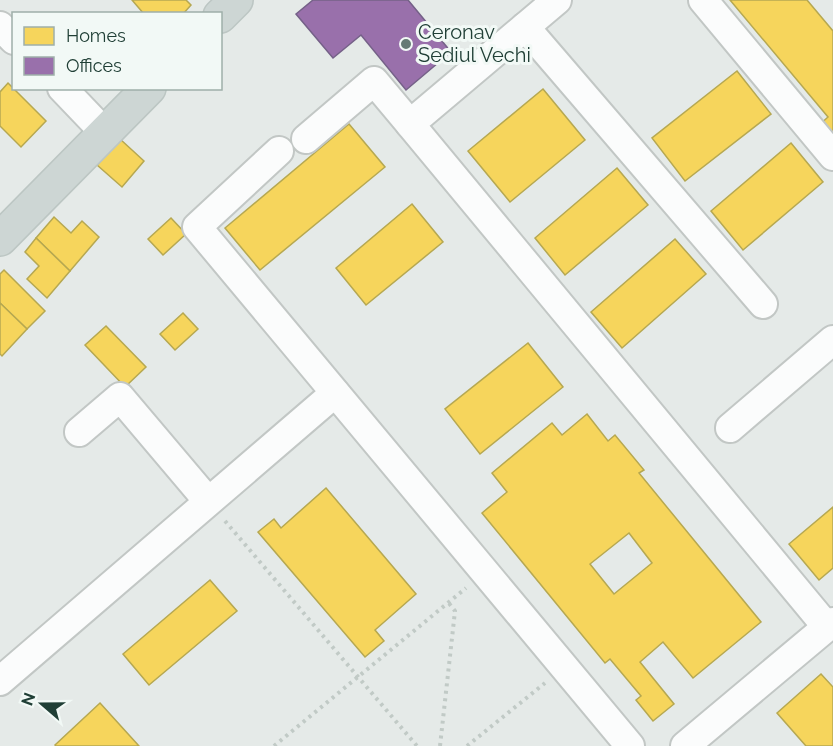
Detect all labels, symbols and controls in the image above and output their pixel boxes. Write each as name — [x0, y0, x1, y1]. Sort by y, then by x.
legend — [12, 12, 222, 90]
place label: Ceronav Sediul Vechi — [418, 20, 531, 67]
text: Homes — [66, 25, 126, 46]
marker: Ceronav Sediul Vechi — [399, 37, 413, 51]
text: Offices — [66, 55, 122, 76]
north arrow — [12, 674, 72, 734]
text: N — [17, 690, 39, 708]

